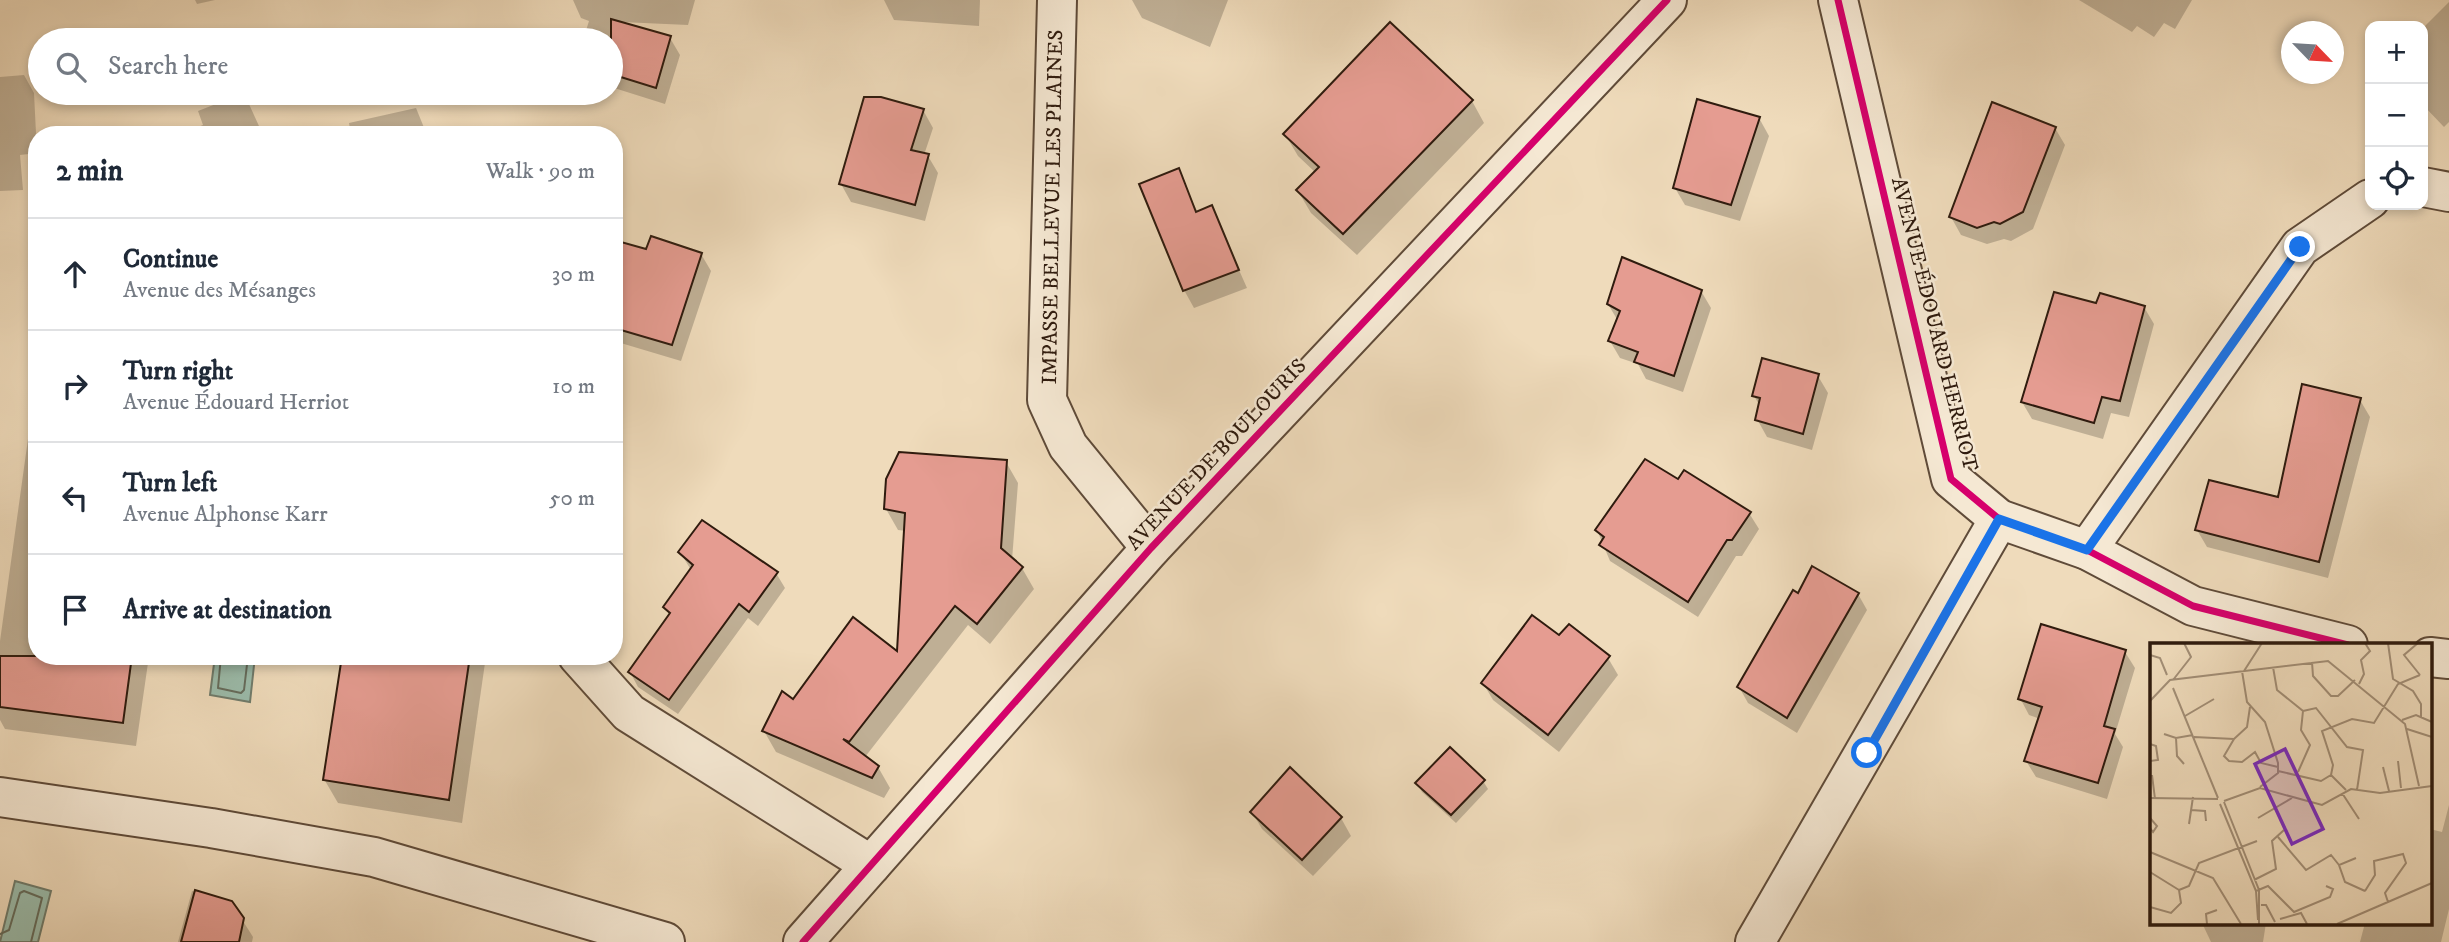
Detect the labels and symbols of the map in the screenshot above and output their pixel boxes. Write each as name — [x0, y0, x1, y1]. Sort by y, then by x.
north arrow — [2281, 21, 2344, 84]
street label: IMPASSE BELLEVUE LES PLAINES — [1037, 29, 1069, 385]
street label: AVENUE ÉDOUARD HERRIOT — [1885, 174, 1984, 474]
route end — [2284, 231, 2315, 262]
street label: AVENUE DE BOULOURIS — [1121, 353, 1312, 556]
inset map — [2150, 643, 2432, 925]
route start — [1851, 737, 1882, 768]

